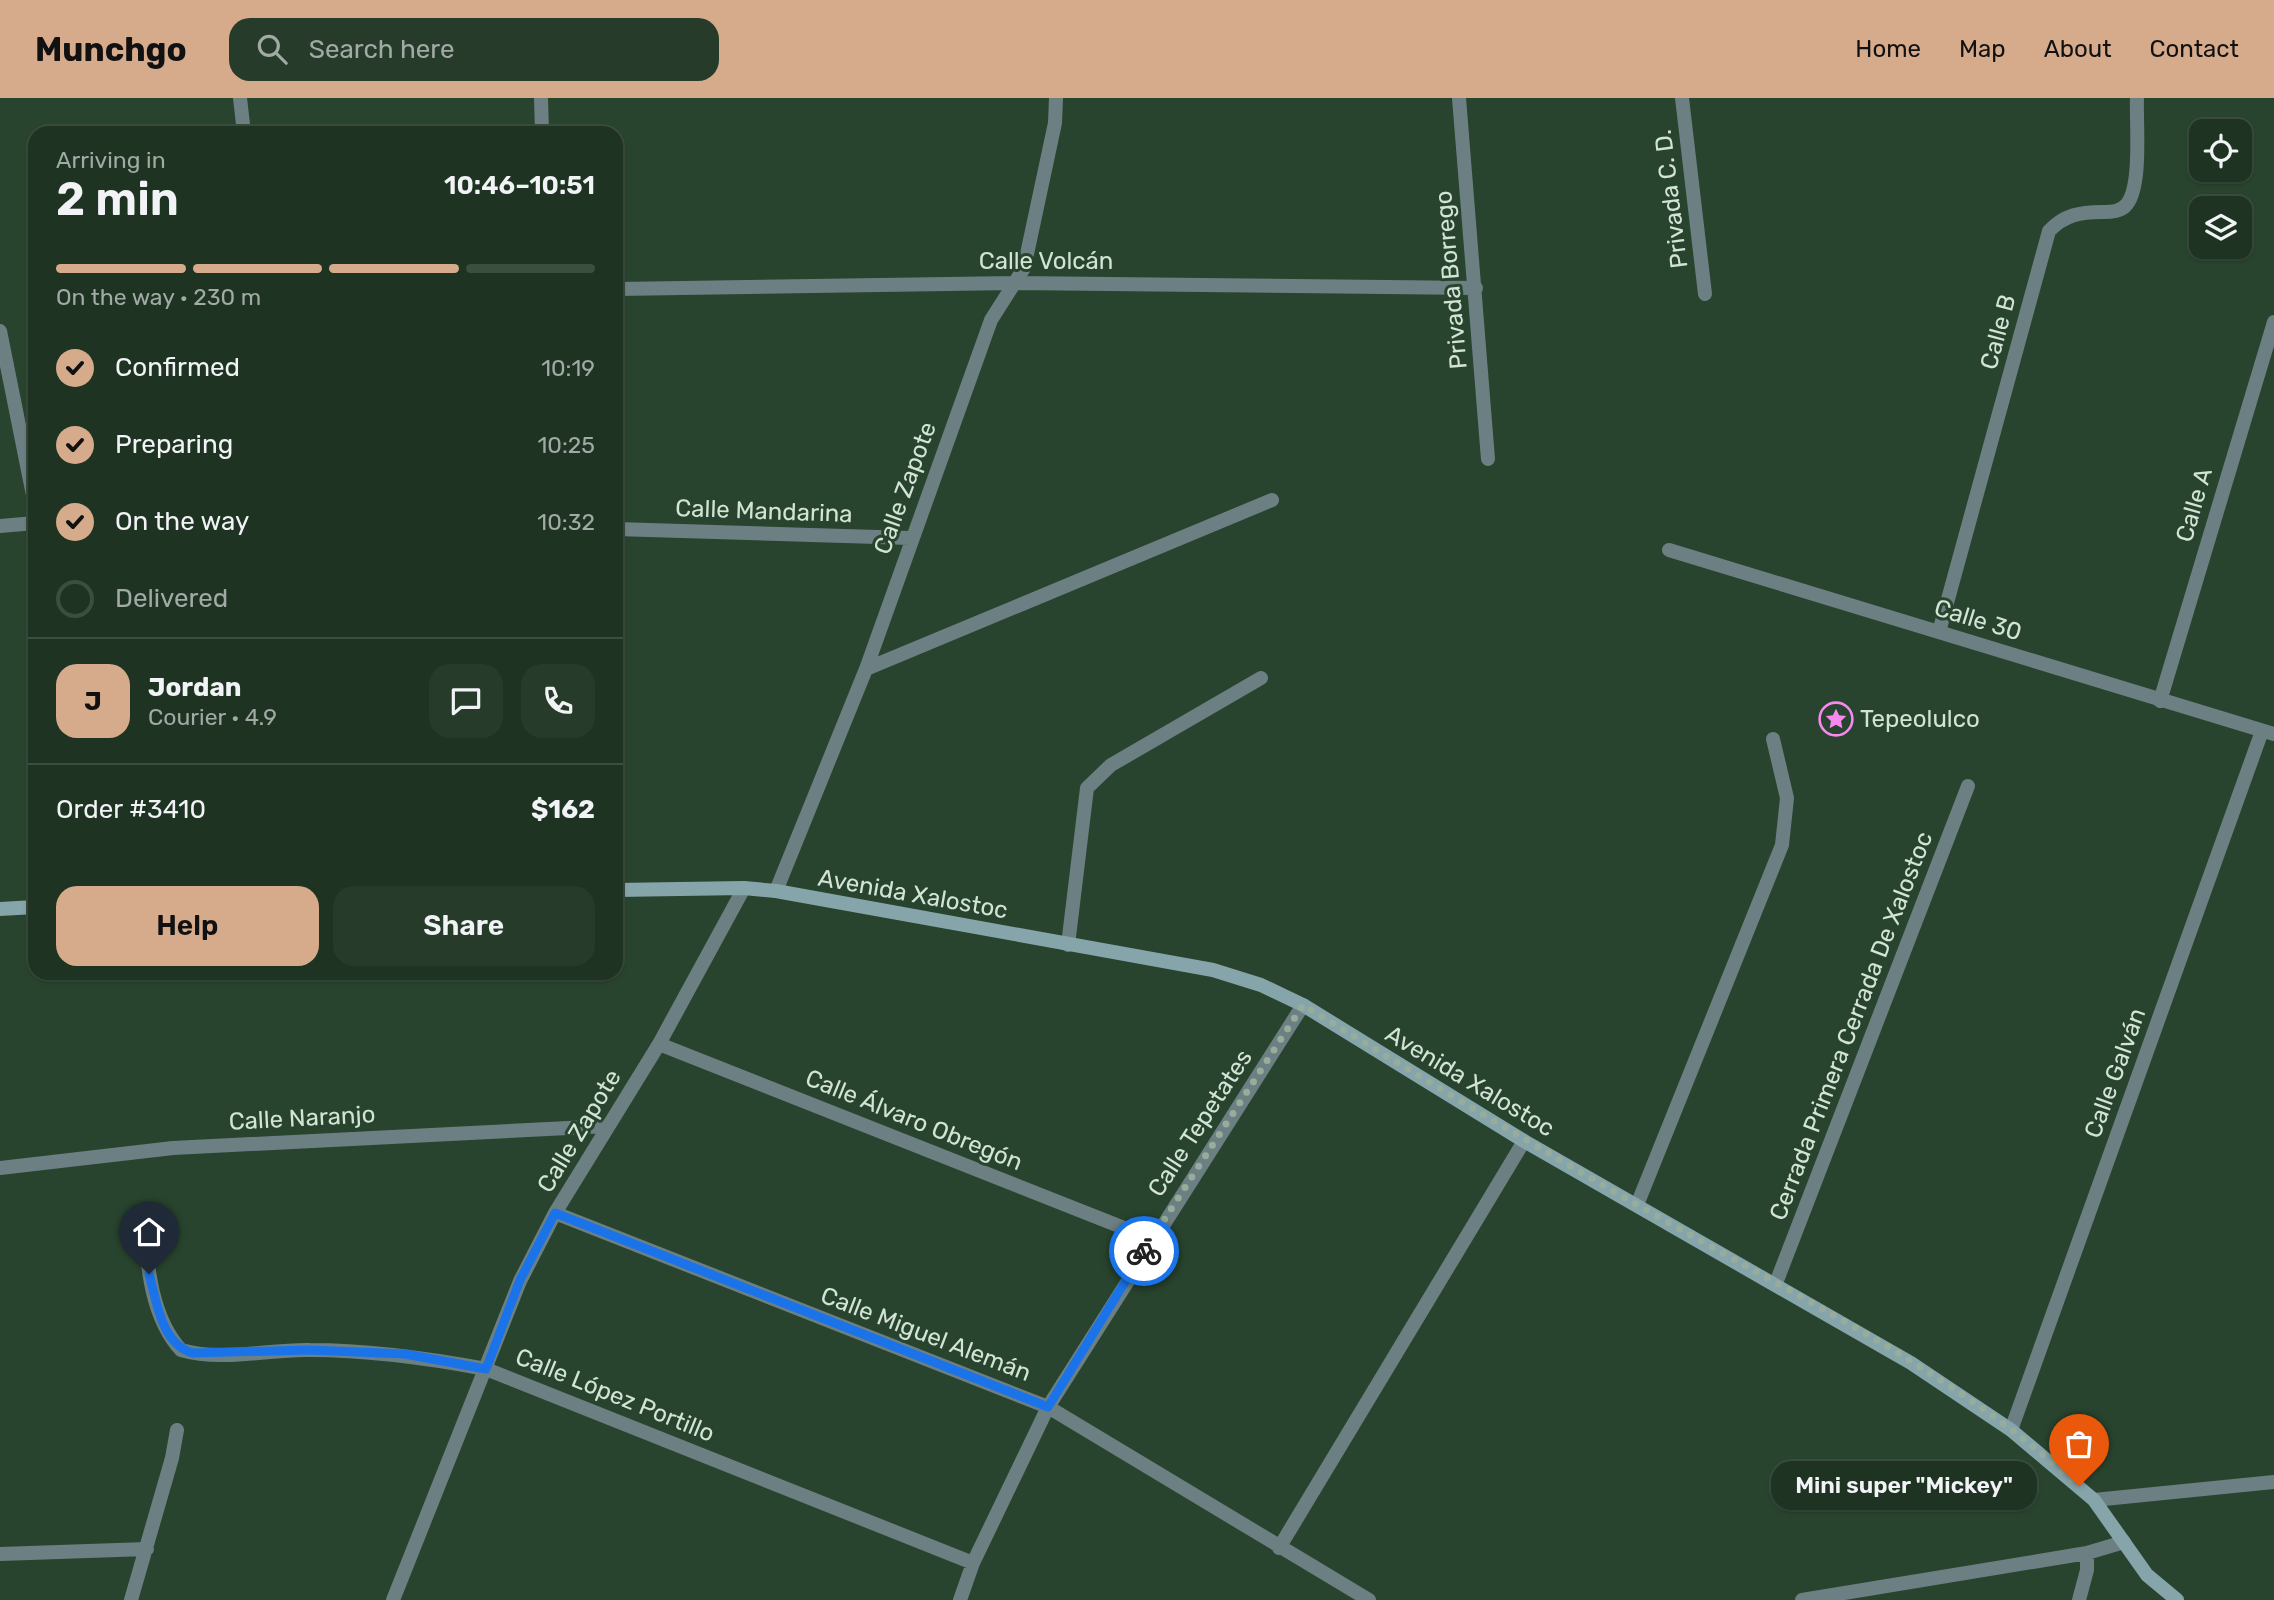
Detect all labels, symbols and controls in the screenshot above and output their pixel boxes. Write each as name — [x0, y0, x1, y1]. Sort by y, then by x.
search box — [229, 18, 719, 81]
text: Munchgo — [35, 30, 187, 69]
icon: search — [253, 30, 291, 68]
text: Search here — [309, 34, 455, 65]
text: Home — [1855, 35, 1921, 63]
text: Map — [1959, 35, 2006, 63]
text: About — [2044, 35, 2112, 63]
text: Contact — [2150, 35, 2239, 63]
map controls — [2189, 119, 2252, 259]
button: locate — [2189, 119, 2252, 182]
street label: Privada C. D. — [1649, 128, 1693, 270]
text: Arriving in — [56, 146, 166, 174]
text: 10:46–10:51 — [444, 170, 595, 201]
text: 2 min — [56, 172, 179, 227]
street label: Privada Borrego — [1429, 190, 1473, 370]
button: layers — [2189, 196, 2252, 259]
street label: Calle Volcán — [979, 247, 1113, 275]
text: On the way · 230 m — [56, 283, 261, 311]
street label: Calle B — [1975, 292, 2021, 372]
icon: check — [56, 349, 94, 387]
text: Confirmed — [115, 352, 240, 383]
text: 10:19 — [541, 354, 595, 382]
street label: Calle Zapote — [868, 418, 942, 558]
icon: check — [56, 426, 94, 464]
text: Preparing — [115, 429, 233, 460]
text: 10:25 — [538, 431, 595, 459]
street label: Calle A — [2170, 465, 2218, 545]
street label: Calle Mandarina — [675, 494, 853, 528]
icon: check — [56, 503, 94, 541]
text: On the way — [115, 506, 249, 537]
text: 10:32 — [537, 508, 595, 536]
text: Delivered — [115, 583, 228, 614]
street label: Calle 30 — [1931, 593, 2025, 647]
button: chat — [429, 664, 503, 738]
button: phone — [521, 664, 595, 738]
text: Jordan — [148, 672, 241, 703]
text: J — [84, 686, 102, 717]
place icon: Tepeolulco — [1817, 700, 1855, 738]
text: Courier · 4.9 — [148, 703, 277, 731]
place label: Tepeolulco — [1860, 705, 1980, 733]
text: Order #3410 — [56, 794, 206, 825]
text: $162 — [531, 794, 595, 825]
street label: Cerrada Primera Cerrada De Xalostoc — [1764, 828, 1938, 1224]
street label: Avenida Xalostoc — [816, 864, 1010, 924]
button: Help — [56, 886, 319, 966]
button: Share — [333, 886, 595, 966]
street label: Calle Galván — [2079, 1004, 2151, 1142]
street label: Avenida Xalostoc — [1380, 1020, 1560, 1142]
street label: Calle Tepetates — [1142, 1044, 1258, 1202]
street label: Calle Zapote — [531, 1064, 627, 1198]
street label: Calle Álvaro Obregón — [801, 1064, 1027, 1176]
street label: Calle Naranjo — [228, 1100, 376, 1136]
pin — [119, 1202, 179, 1274]
icon: home — [130, 1213, 168, 1251]
courier — [1109, 1216, 1179, 1286]
icon: bike — [1125, 1232, 1163, 1270]
street label: Calle Miguel Alemán — [817, 1281, 1035, 1387]
street label: Calle López Portillo — [512, 1342, 718, 1448]
pin — [2049, 1414, 2109, 1486]
icon: bag — [2060, 1425, 2098, 1463]
callout: Mini super "Mickey" — [1771, 1462, 2037, 1510]
text: Mini super "Mickey" — [1795, 1471, 2013, 1499]

